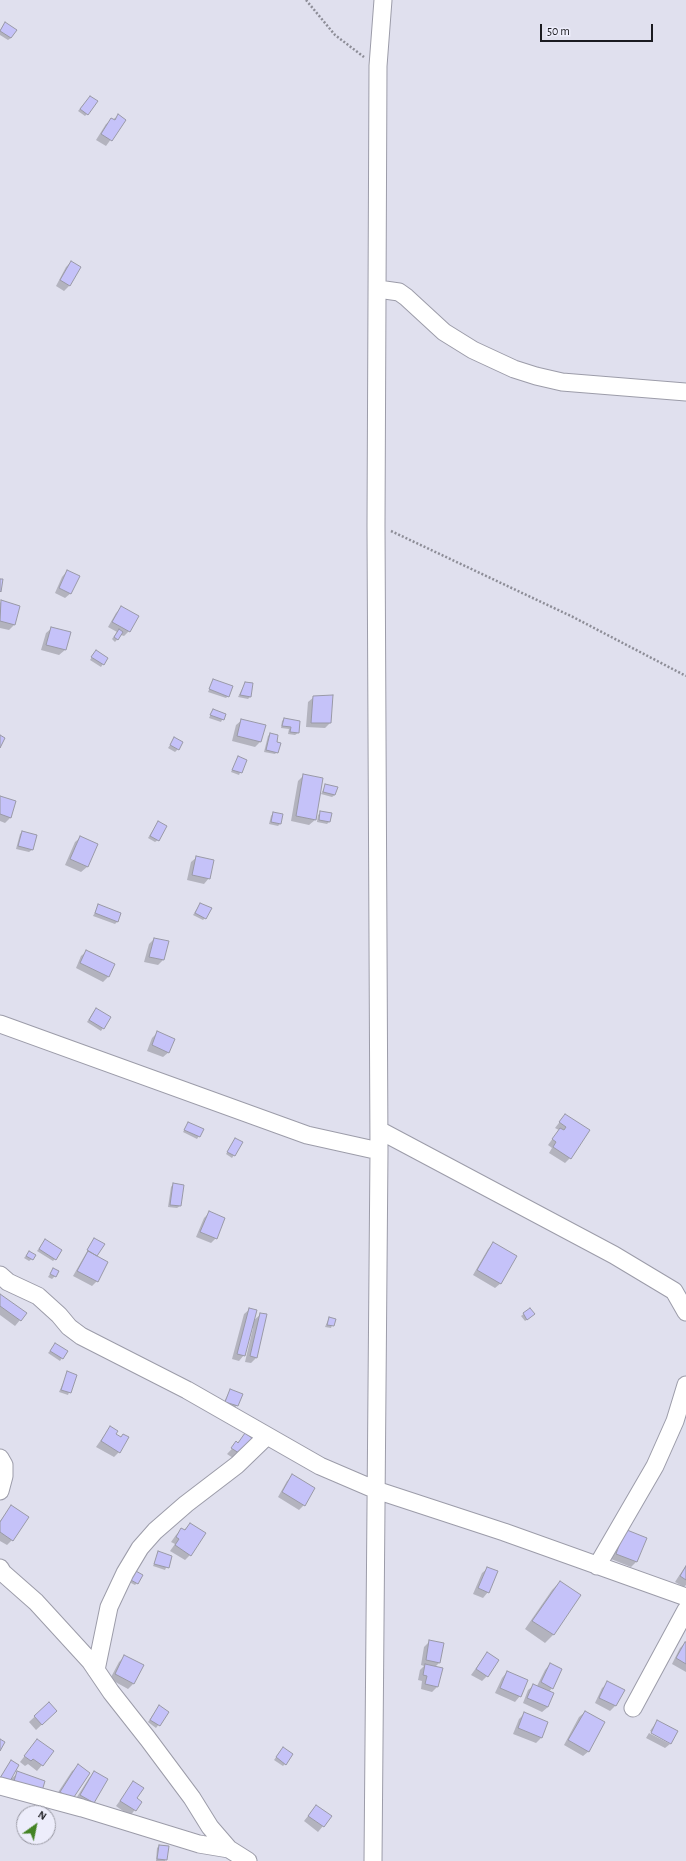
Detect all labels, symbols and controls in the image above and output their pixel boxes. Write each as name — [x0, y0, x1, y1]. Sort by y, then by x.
scale bar — [542, 16, 655, 42]
text: 50 m — [547, 25, 570, 37]
north arrow — [16, 1805, 56, 1845]
text: N — [36, 1809, 48, 1822]

